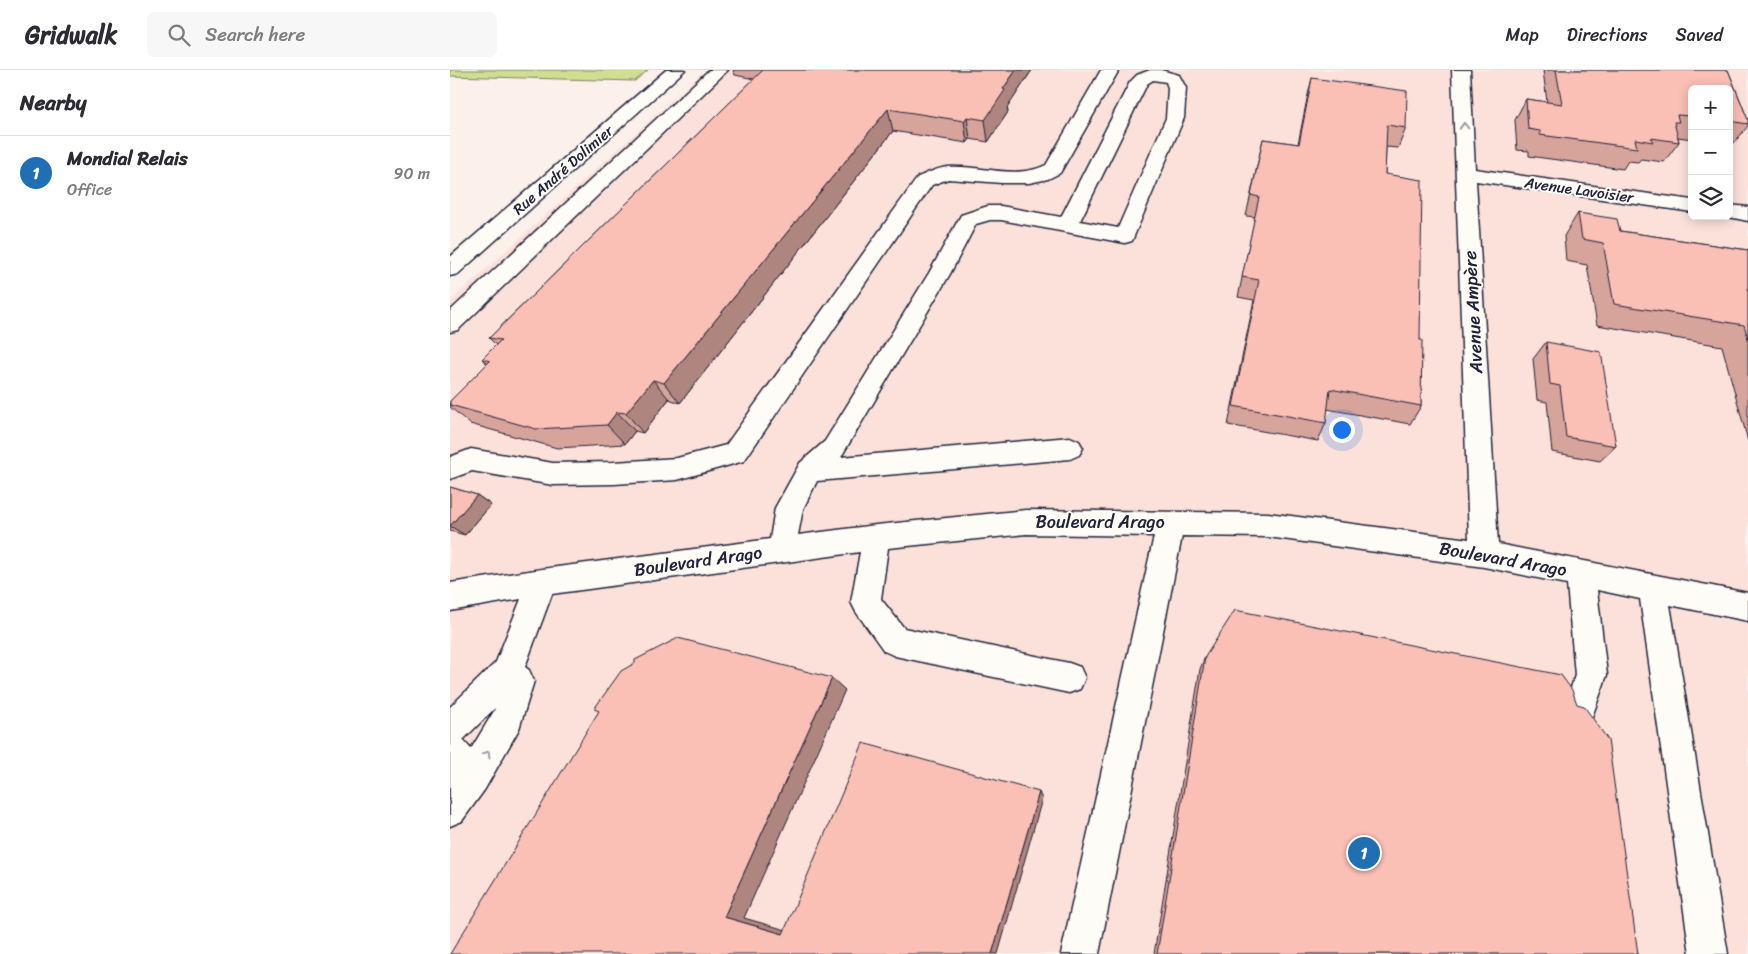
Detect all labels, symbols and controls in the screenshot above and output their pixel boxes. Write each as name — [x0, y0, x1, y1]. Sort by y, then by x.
search box — [147, 12, 497, 57]
text: Gridwalk — [25, 14, 117, 56]
text: Search here — [205, 18, 305, 51]
text: Map — [1506, 19, 1539, 51]
text: Directions — [1567, 19, 1648, 51]
text: Saved — [1676, 19, 1723, 51]
icon: search — [165, 21, 193, 49]
text: Nearby — [20, 84, 86, 122]
map controls — [1688, 85, 1733, 220]
button: + — [1688, 85, 1733, 130]
street label: Rue André Dolimier — [507, 118, 620, 221]
one-way arrow — [1458, 122, 1469, 130]
button: − — [1688, 130, 1733, 175]
text: Mondial Relais — [67, 142, 188, 175]
text: 1 — [33, 159, 39, 188]
text: 90 m — [394, 159, 430, 188]
street label: Avenue Lavoisier — [1522, 169, 1636, 211]
text: Office — [67, 175, 112, 204]
button: layers — [1688, 175, 1733, 220]
street label: Avenue Ampère — [1454, 250, 1492, 375]
your location — [1329, 417, 1355, 443]
street label: Boulevard Arago — [1035, 506, 1165, 538]
street label: Boulevard Arago — [1437, 532, 1569, 586]
street label: Boulevard Arago — [632, 536, 764, 586]
one-way arrow — [480, 750, 490, 759]
pin: 1 — [1348, 834, 1380, 872]

